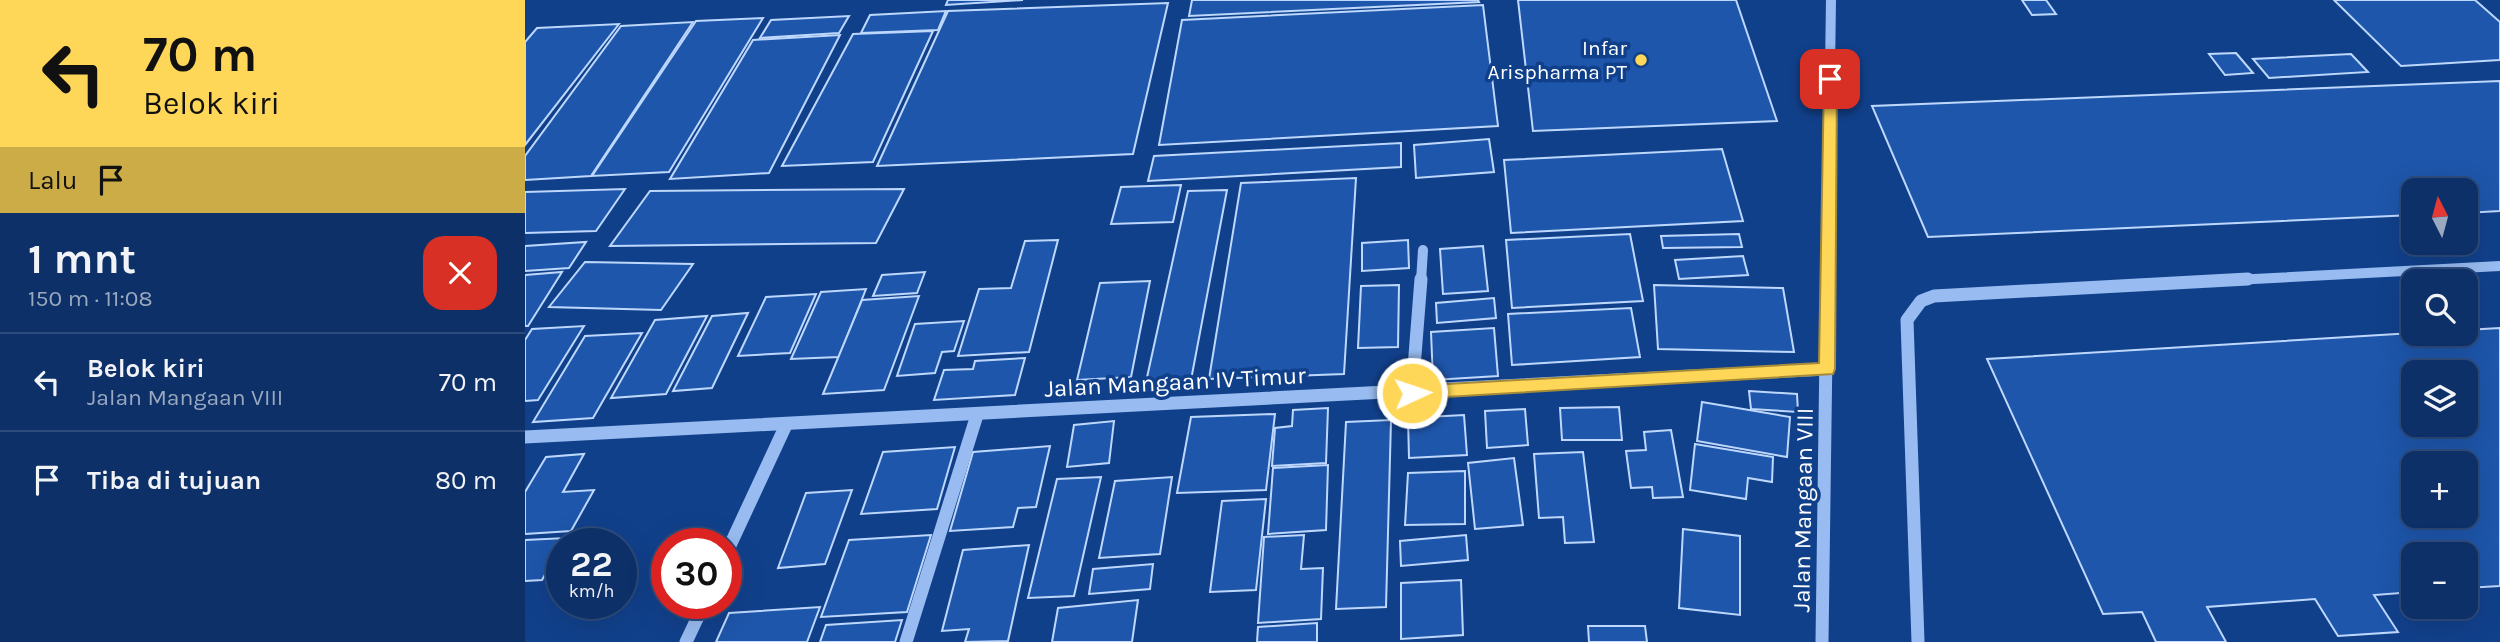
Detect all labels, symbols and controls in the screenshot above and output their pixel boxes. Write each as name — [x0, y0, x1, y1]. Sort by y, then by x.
text: 70 m — [143, 26, 257, 83]
icon: left — [28, 28, 119, 119]
place label: Infar Arispharma PT — [1488, 36, 1627, 84]
pin — [1800, 49, 1860, 109]
marker: Infar Arispharma PT — [1633, 52, 1649, 68]
icon: arrive — [1811, 60, 1849, 98]
text: Belok kiri — [143, 85, 280, 122]
icon: arrive — [92, 161, 130, 199]
text: Lalu — [28, 165, 78, 196]
north arrow — [2401, 178, 2478, 256]
map controls — [2401, 178, 2478, 619]
text: 1 mnt — [28, 234, 136, 284]
button: close — [423, 236, 497, 310]
button: search — [2401, 269, 2478, 346]
text: 150 m · 11:08 — [28, 285, 153, 312]
text: Belok kiri — [87, 353, 205, 384]
position arrow — [1375, 356, 1449, 430]
button: layers — [2401, 360, 2478, 437]
street label: Jalan Mangaan IV Timur — [1043, 361, 1307, 403]
icon: left — [28, 363, 66, 401]
text: 70 m — [439, 367, 497, 398]
text: Jalan Mangaan VIII — [87, 384, 283, 411]
street label: Jalan Mangaan VIII — [1787, 407, 1819, 613]
button: + — [2401, 451, 2478, 528]
icon: arrive — [28, 461, 66, 499]
text: Tiba di tujuan — [87, 465, 261, 496]
text: 80 m — [435, 465, 497, 496]
speed limit sign: 30 — [651, 528, 742, 619]
button: − — [2401, 542, 2478, 619]
text: 22 — [570, 544, 613, 585]
text: km/h — [569, 580, 614, 602]

